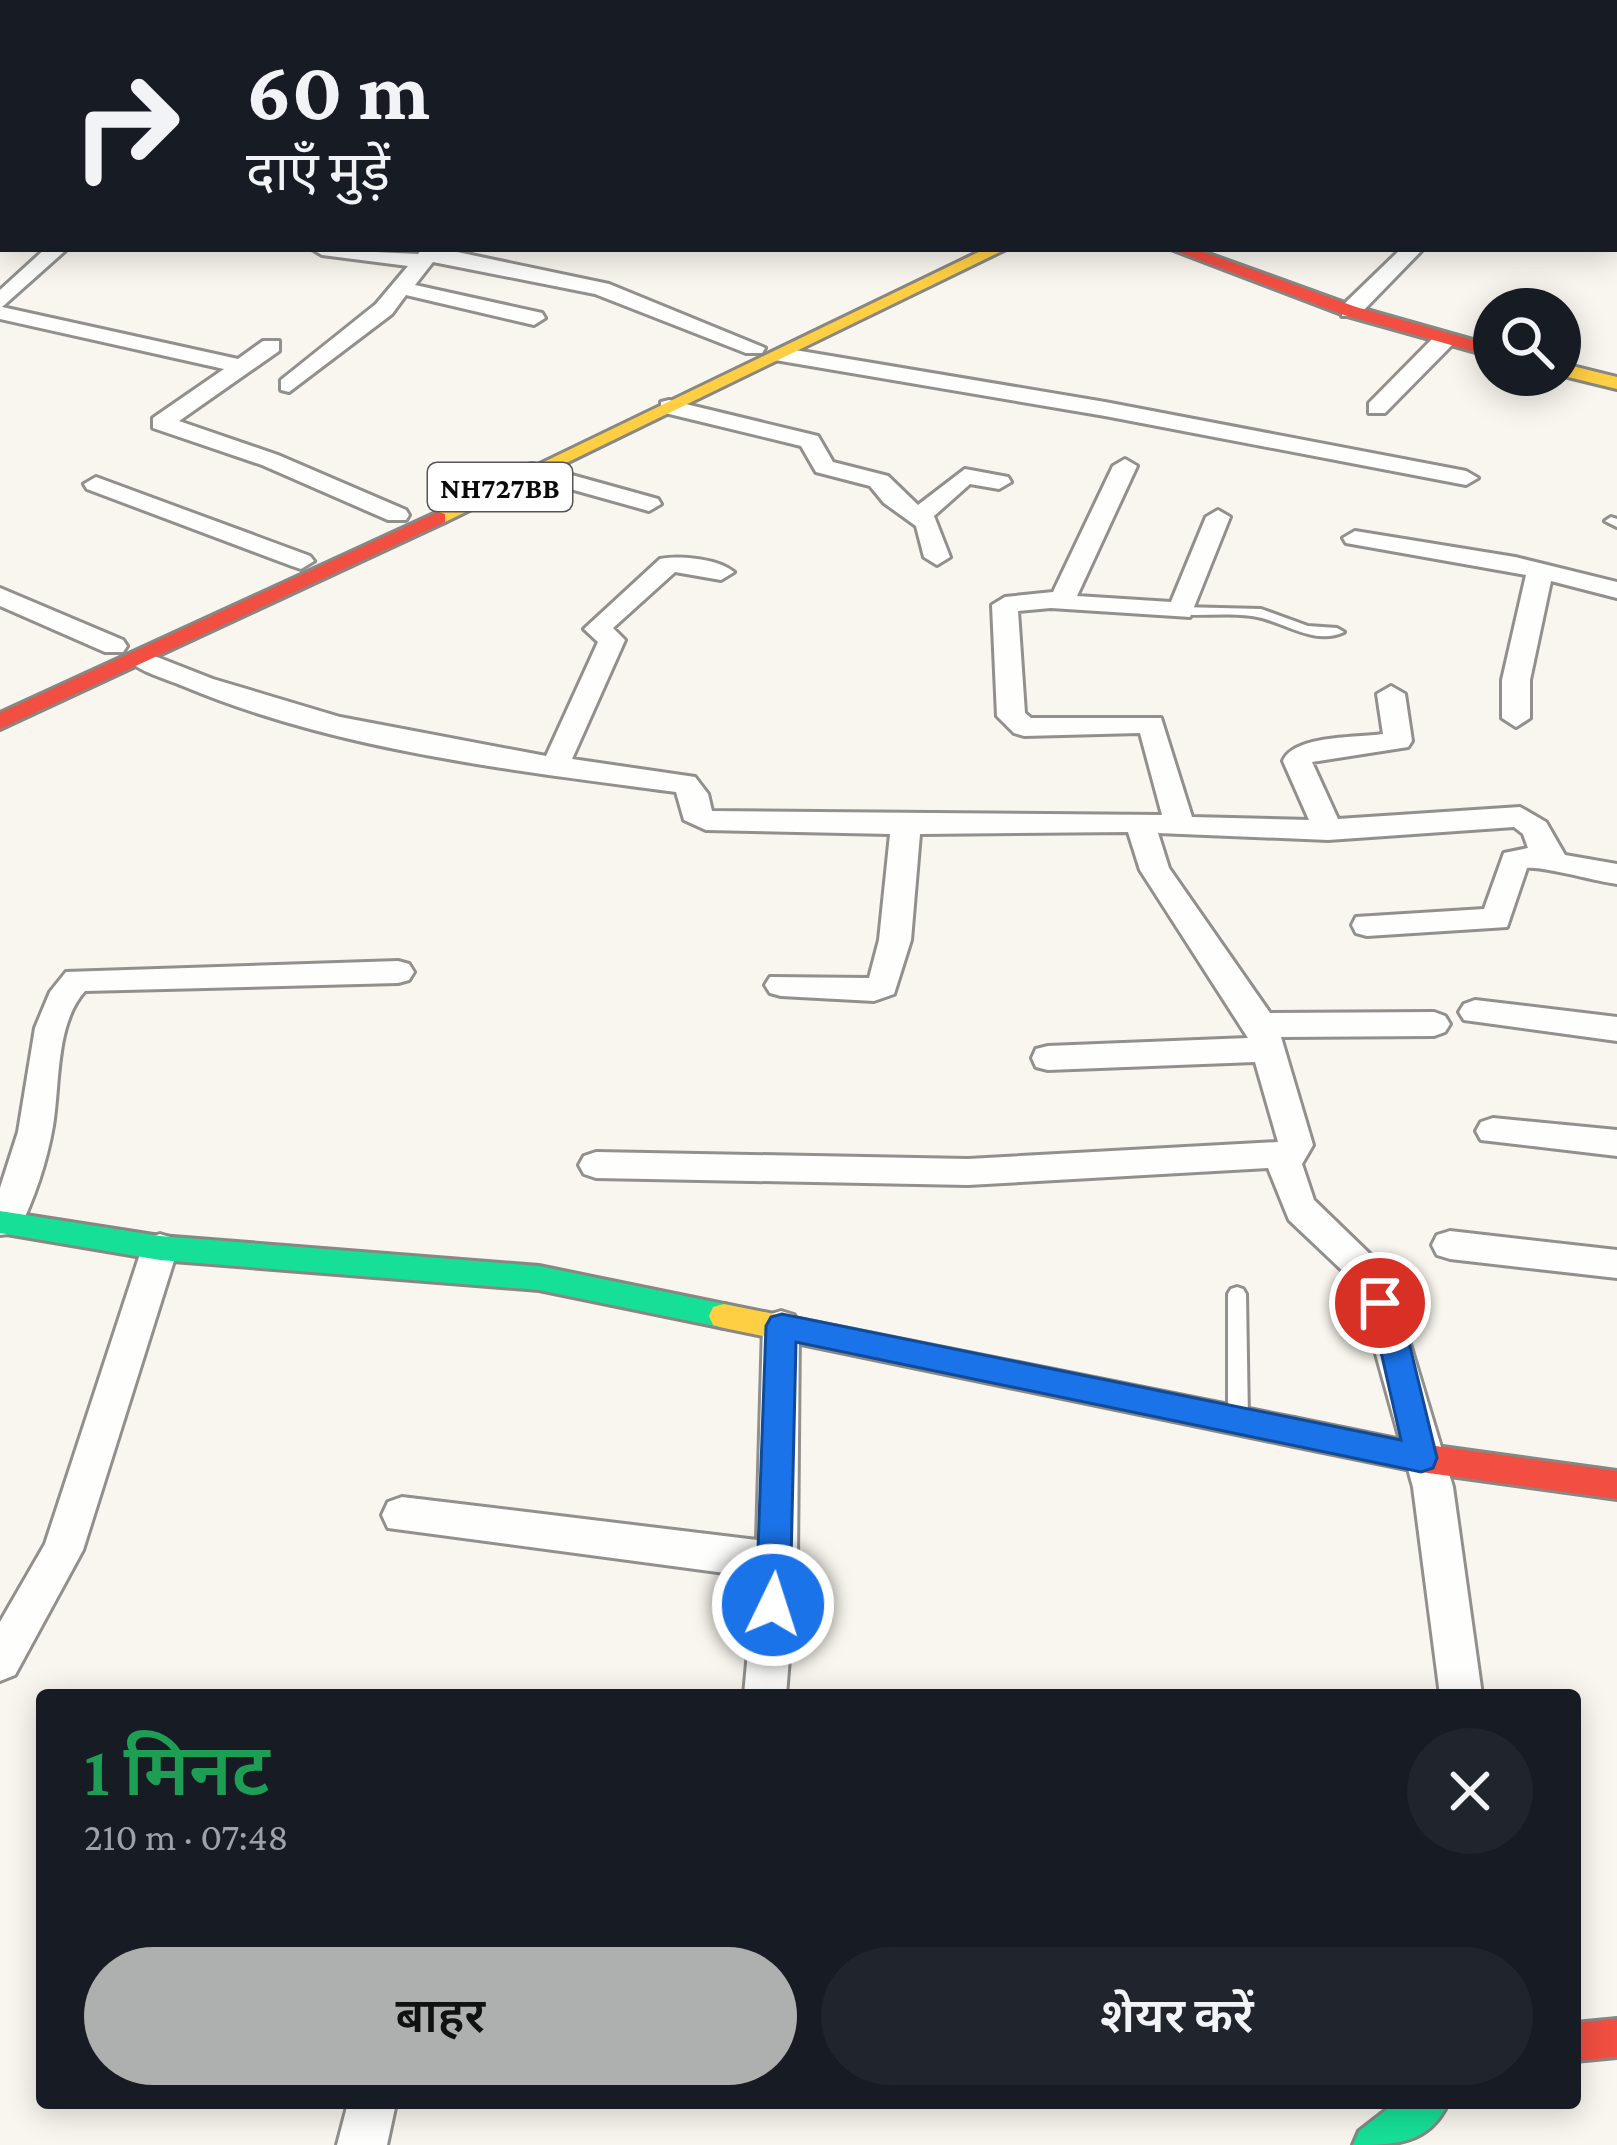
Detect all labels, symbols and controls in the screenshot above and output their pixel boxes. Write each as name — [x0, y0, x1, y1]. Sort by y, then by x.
text: 60 m — [246, 44, 430, 137]
icon: right — [48, 48, 204, 204]
text: दाएँ मुड़ें — [246, 142, 390, 202]
map controls — [1473, 288, 1581, 396]
button: search — [1473, 288, 1581, 396]
road number: NH727BB — [428, 463, 572, 511]
pin — [1329, 1252, 1431, 1354]
icon: arrive — [1347, 1270, 1413, 1336]
position arrow — [710, 1542, 836, 1668]
button: close — [1407, 1728, 1533, 1854]
text: 1 मिनट — [84, 1730, 270, 1810]
text: 210 m · 07:48 — [84, 1815, 289, 1858]
button: बाहर — [84, 1947, 797, 2085]
button: शेयर करें — [821, 1947, 1533, 2085]

